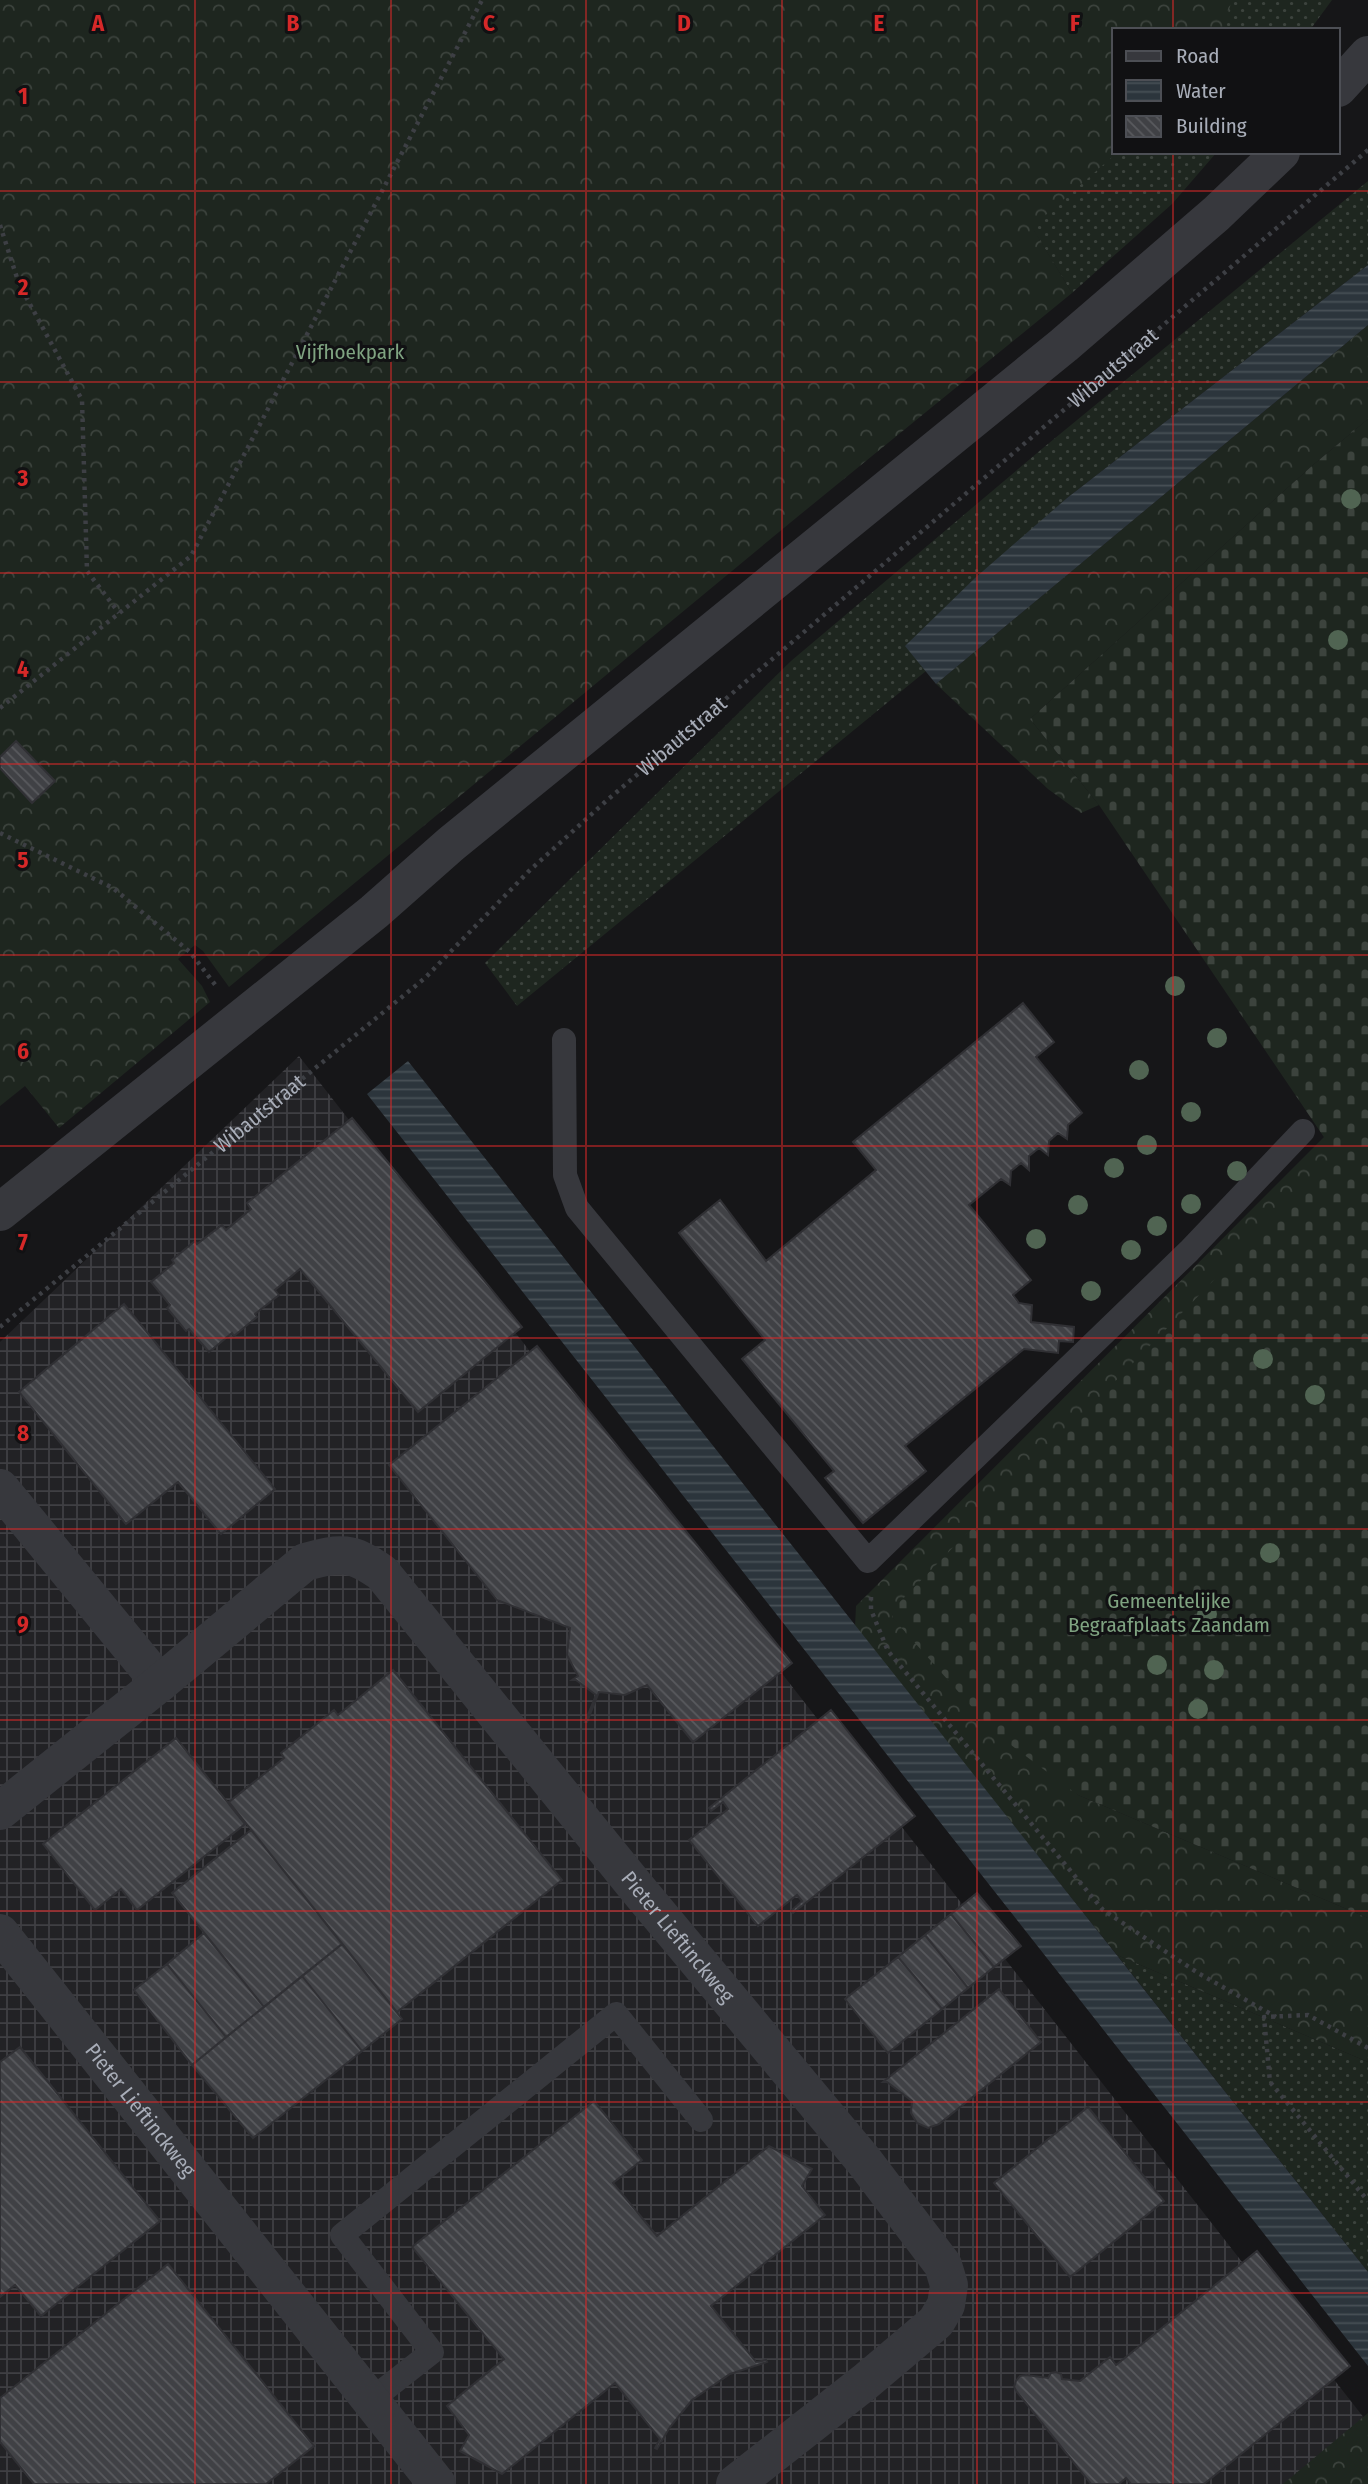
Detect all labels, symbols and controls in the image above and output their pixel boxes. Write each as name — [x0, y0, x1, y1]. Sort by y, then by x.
text: A — [91, 9, 105, 37]
text: B — [287, 9, 300, 37]
text: C — [483, 9, 495, 37]
text: D — [677, 9, 691, 37]
text: E — [874, 9, 885, 37]
text: F — [1070, 9, 1080, 37]
legend — [1112, 28, 1340, 154]
text: Road — [1176, 43, 1220, 69]
text: Water — [1176, 78, 1226, 104]
text: 1 — [18, 82, 28, 110]
text: Building — [1176, 113, 1247, 139]
text: 2 — [17, 273, 29, 301]
street label: Wibautstraat — [1063, 322, 1163, 414]
park label: Vijfhoekpark — [296, 339, 404, 365]
text: 3 — [17, 464, 29, 492]
text: 4 — [17, 655, 29, 683]
street label: Wibautstraat — [632, 691, 732, 782]
text: 5 — [17, 846, 29, 874]
text: 6 — [17, 1037, 29, 1065]
street label: Wibautstraat — [209, 1069, 311, 1159]
text: 7 — [18, 1228, 28, 1256]
text: 8 — [17, 1419, 29, 1447]
park label: Gemeentelijke Begraafplaats Zaandam — [1068, 1588, 1270, 1638]
text: 9 — [17, 1610, 29, 1638]
street label: Pieter Lieftinckweg — [616, 1866, 740, 2008]
street label: Pieter Lieftinckweg — [79, 2038, 201, 2182]

